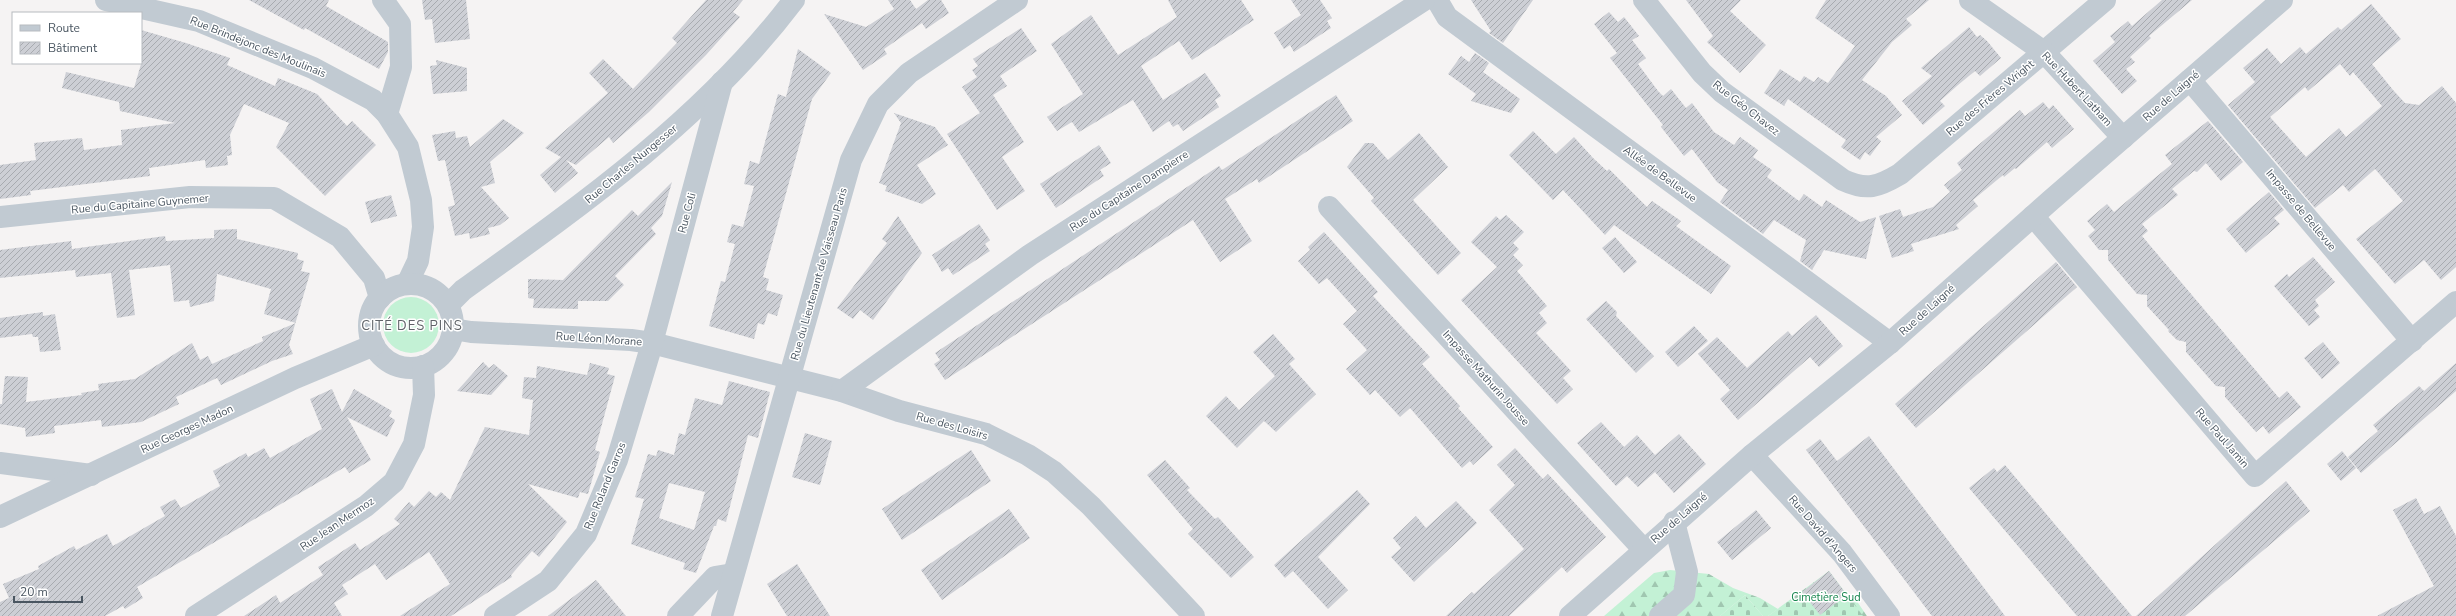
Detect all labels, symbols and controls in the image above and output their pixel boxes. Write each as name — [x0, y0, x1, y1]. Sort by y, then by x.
legend — [12, 12, 142, 64]
street label: Rue Brindejonc des Moulinais — [188, 13, 328, 81]
text: Route — [48, 20, 80, 36]
text: Bâtiment — [48, 40, 98, 56]
street label: Rue Hubert Latham — [2038, 48, 2116, 130]
street label: Rue des Frères Wright — [1943, 57, 2037, 139]
street label: Rue de Laigné — [2140, 67, 2203, 125]
street label: Rue Géo Chavez — [1709, 77, 1783, 139]
street label: Rue Charles Nungesser — [582, 121, 680, 207]
street label: Allée de Bellevue — [1620, 142, 1700, 206]
street label: Rue du Capitaine Dampierre — [1067, 147, 1191, 235]
street label: Impasse de Bellevue — [2262, 166, 2340, 254]
street label: Rue du Lieutenant de Vaisseau Paris — [787, 186, 851, 362]
street label: Rue du Capitaine Guynemer — [71, 191, 209, 217]
street label: Rue Coli — [674, 191, 700, 235]
street label: Rue de Laigné — [1896, 281, 1958, 339]
district label: CITÉ DES PINS — [361, 316, 463, 335]
street label: Impasse Mathurin Jousse — [1439, 327, 1533, 429]
street label: Rue Léon Morane — [555, 329, 643, 350]
street label: Rue Georges Madon — [138, 401, 236, 457]
street label: Rue Paul Jamin — [2192, 405, 2252, 471]
street label: Rue des Loisirs — [914, 409, 990, 443]
street label: Rue Roland Garros — [581, 440, 629, 532]
street label: Rue de Laigné — [1648, 489, 1711, 547]
street label: Rue David d'Angers — [1785, 492, 1861, 576]
street label: Rue Jean Mermoz — [297, 494, 377, 554]
scale bar — [14, 578, 82, 604]
text: 20 m — [20, 584, 48, 600]
park label: Cimetière Sud — [1791, 590, 1861, 605]

